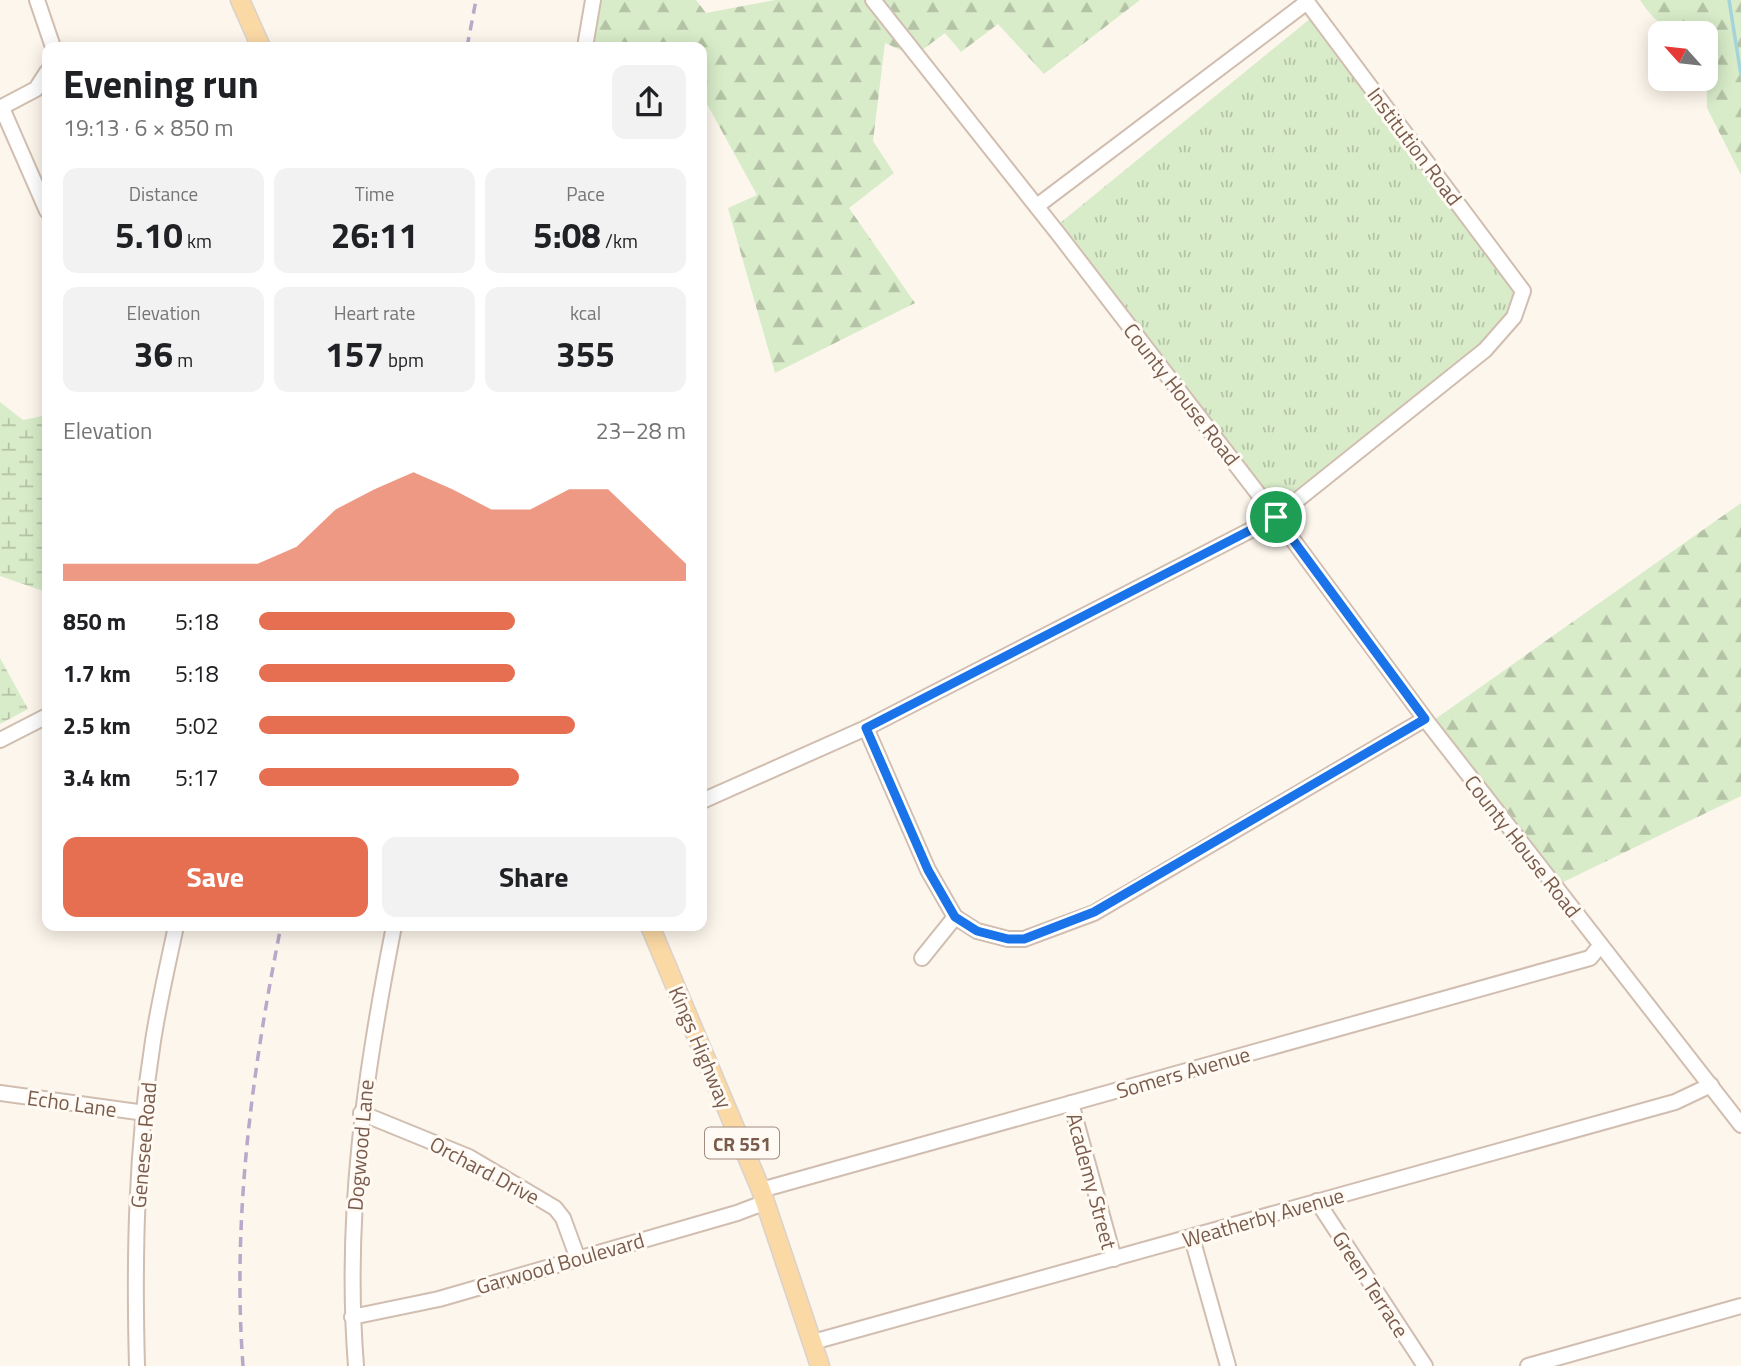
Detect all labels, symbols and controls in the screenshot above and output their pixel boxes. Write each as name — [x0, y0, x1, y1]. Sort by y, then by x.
north arrow — [1648, 21, 1718, 91]
map controls — [1648, 21, 1718, 91]
text: Evening run — [63, 55, 259, 113]
button: share — [612, 65, 686, 139]
street label: Institution Road — [1360, 80, 1470, 212]
text: 19:13 · 6 × 850 m — [63, 110, 233, 145]
text: Distance — [129, 179, 198, 208]
text: Time — [355, 179, 394, 208]
text: Pace — [566, 179, 605, 208]
text: 5.10 — [115, 208, 183, 262]
text: 26:11 — [331, 208, 418, 262]
text: 5:08 — [533, 208, 601, 262]
text: km — [183, 226, 212, 255]
text: /km — [601, 226, 638, 255]
text: Elevation — [127, 298, 200, 327]
text: Heart rate — [334, 298, 415, 327]
text: kcal — [570, 298, 601, 327]
street label: County House Road — [1116, 316, 1248, 472]
text: 36 — [134, 327, 173, 381]
text: 157 — [325, 327, 384, 381]
text: 355 — [556, 327, 615, 381]
text: m — [173, 345, 193, 374]
text: bpm — [384, 345, 424, 374]
text: Elevation — [63, 413, 152, 448]
text: 23–28 m — [596, 413, 686, 448]
pin — [1246, 487, 1306, 547]
icon: arrive — [1257, 498, 1295, 536]
text: 850 m — [63, 604, 126, 639]
text: 5:18 — [175, 604, 219, 639]
text: 1.7 km — [63, 656, 131, 691]
text: 5:18 — [175, 656, 219, 691]
text: 2.5 km — [63, 708, 131, 743]
text: 5:02 — [175, 708, 219, 743]
text: 3.4 km — [63, 760, 131, 795]
text: 5:17 — [175, 760, 219, 795]
street label: County House Road — [1457, 768, 1589, 924]
button: Save — [63, 837, 368, 917]
button: Share — [382, 837, 686, 917]
street label: Kings Highway — [661, 981, 741, 1113]
street label: Somers Avenue — [1112, 1038, 1254, 1106]
street label: Dogwood Lane — [338, 1078, 382, 1212]
street label: Echo Lane — [25, 1081, 119, 1125]
street label: Genesee Road — [122, 1081, 164, 1209]
street label: Academy Street — [1058, 1109, 1126, 1253]
street label: Orchard Drive — [424, 1128, 546, 1212]
road number: CR 551 — [705, 1128, 779, 1158]
street label: Weatherby Avenue — [1178, 1179, 1348, 1255]
street label: Garwood Boulevard — [472, 1224, 648, 1302]
street label: Green Terrace — [1324, 1224, 1418, 1344]

